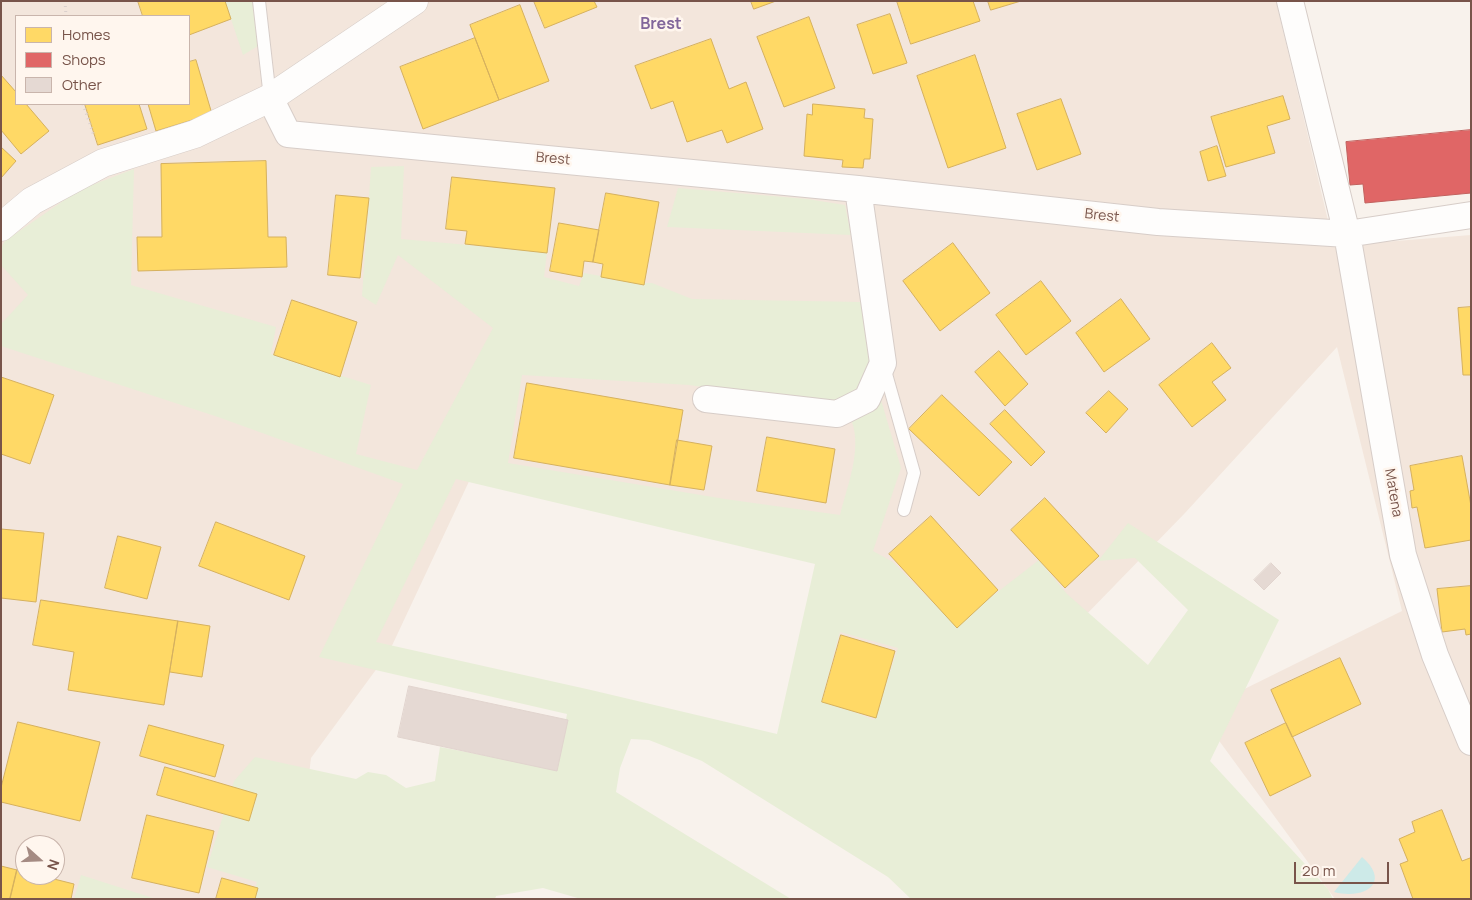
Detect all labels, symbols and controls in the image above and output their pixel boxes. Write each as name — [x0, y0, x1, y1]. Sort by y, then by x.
legend — [15, 15, 190, 105]
district label: Brest — [640, 15, 682, 35]
text: Homes — [62, 24, 110, 45]
text: Shops — [62, 49, 106, 70]
text: Other — [62, 74, 102, 95]
street label: Brest — [535, 149, 571, 169]
street label: Brest — [1084, 206, 1120, 226]
street label: Matena — [1380, 467, 1406, 519]
north arrow — [15, 835, 65, 885]
scale bar — [1297, 852, 1392, 884]
text: N — [43, 857, 64, 873]
text: 20 m — [1302, 860, 1335, 881]

